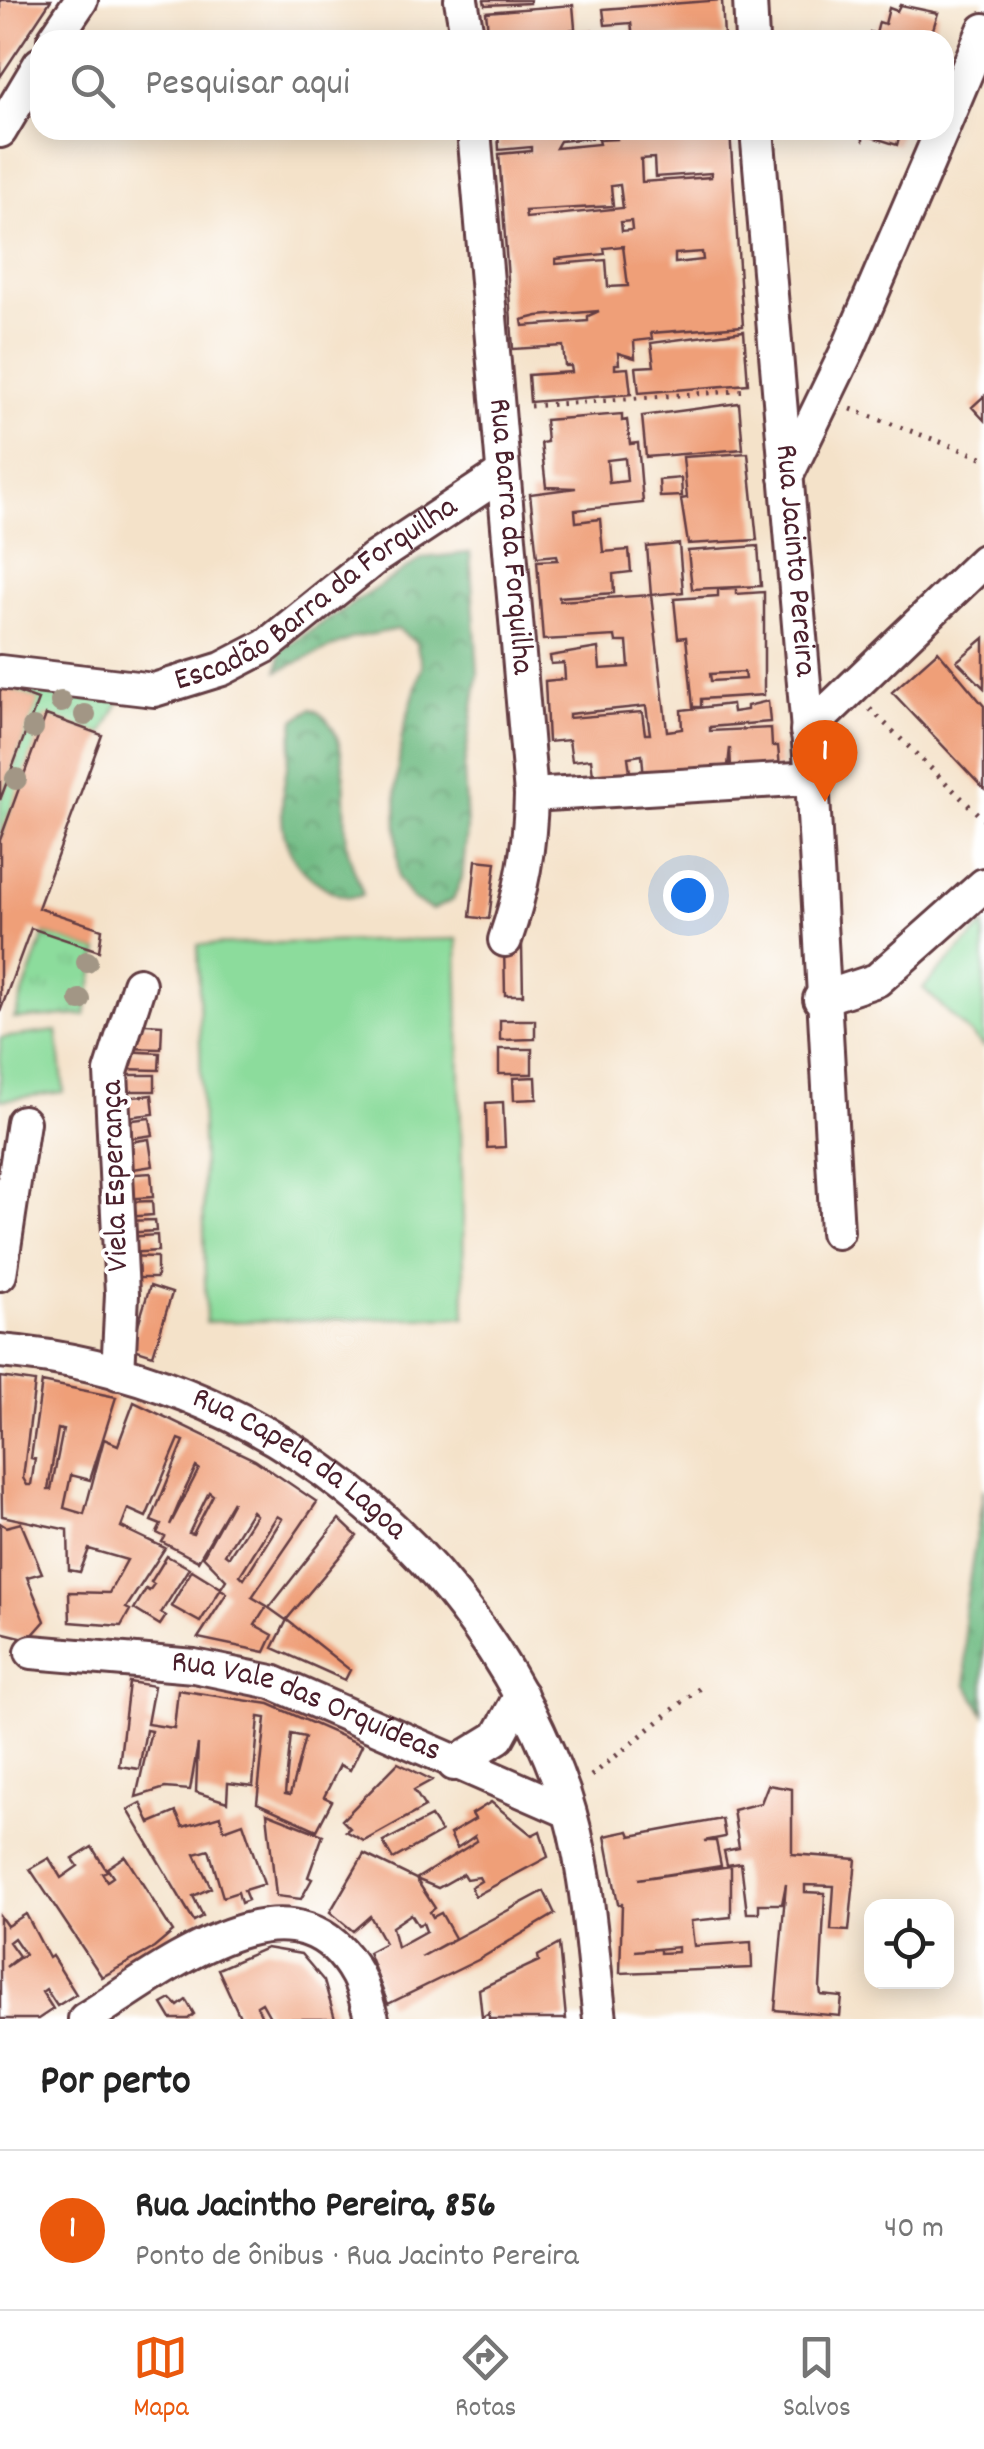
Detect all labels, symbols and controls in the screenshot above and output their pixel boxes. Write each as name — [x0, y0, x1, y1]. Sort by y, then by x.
search box — [30, 30, 954, 140]
icon: search — [65, 58, 120, 113]
text: Pesquisar aqui — [145, 58, 350, 113]
street label: Rua Barra da Forquilha — [474, 397, 544, 677]
street label: Rua Jacinto Pereira — [761, 443, 826, 679]
street label: Escadão Barra da Forquilha — [169, 485, 468, 705]
pin: 1 — [792, 720, 858, 802]
your location — [663, 870, 714, 921]
street label: Viela Esperança — [91, 1078, 143, 1273]
street label: Rua Capela da Lagoa — [184, 1377, 417, 1553]
street label: Rua Vale das Orquídeas — [170, 1641, 448, 1776]
map controls — [864, 1899, 954, 1989]
button: locate — [864, 1899, 954, 1989]
text: Por perto — [40, 2054, 191, 2114]
text: Rua Jacintho Pereira, 856 — [135, 2180, 496, 2235]
text: 1 — [69, 2207, 76, 2253]
text: 40 m — [884, 2207, 944, 2253]
text: Ponto de ônibus · Rua Jacinto Pereira — [135, 2235, 579, 2281]
tab: Mapa — [133, 2330, 189, 2430]
tab: Rotas — [455, 2330, 516, 2430]
tab: Salvos — [783, 2330, 851, 2430]

